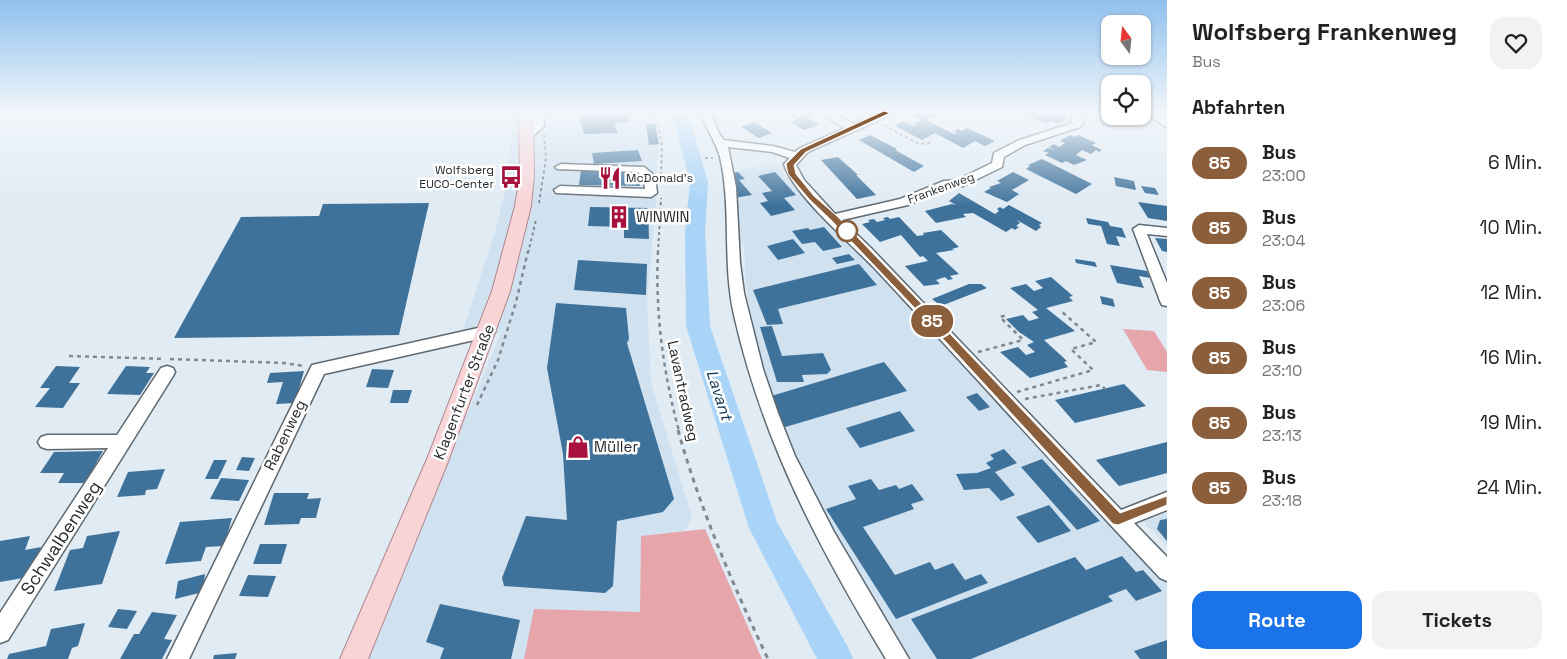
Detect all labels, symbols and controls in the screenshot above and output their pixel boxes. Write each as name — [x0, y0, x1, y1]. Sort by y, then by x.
north arrow — [1101, 15, 1151, 65]
map controls — [1101, 15, 1151, 125]
text: Wolfsberg Frankenweg — [1192, 16, 1457, 47]
button: heart — [1490, 17, 1542, 69]
text: Bus — [1192, 51, 1221, 72]
button: locate — [1101, 75, 1151, 125]
text: Abfahrten — [1192, 95, 1285, 120]
text: Bus — [1262, 140, 1296, 165]
text: 6 Min. — [1488, 150, 1542, 175]
text: 85 — [1209, 151, 1230, 174]
place label: Wolfsberg EUCO-Center — [419, 162, 494, 192]
bus stop icon: Wolfsberg EUCO-Center — [498, 164, 524, 190]
restaurant icon: McDonald's — [597, 165, 623, 191]
text: 23:00 — [1262, 165, 1306, 186]
street label: Frankenweg — [905, 169, 977, 207]
place label: McDonald's — [626, 170, 693, 186]
building icon: WINWIN — [606, 204, 632, 230]
text: Bus — [1262, 205, 1296, 230]
place label: WINWIN — [636, 207, 690, 226]
text: 10 Min. — [1479, 215, 1542, 240]
text: 85 — [1209, 216, 1230, 239]
unlabelled marker — [836, 220, 858, 242]
text: 23:04 — [1262, 230, 1306, 251]
text: Bus — [1262, 270, 1296, 295]
text: 12 Min. — [1480, 280, 1542, 305]
text: 85 — [1209, 281, 1230, 304]
text: 23:06 — [1262, 295, 1305, 316]
line badge: 85 — [910, 305, 954, 337]
text: 85 — [921, 309, 943, 332]
street label: Klagenfurter Straße — [429, 321, 498, 462]
text: Bus — [1262, 335, 1296, 360]
street label: Lavantradweg — [664, 339, 703, 443]
text: 16 Min. — [1480, 345, 1542, 370]
text: 85 — [1209, 346, 1230, 369]
text: 23:10 — [1262, 360, 1302, 381]
water label: Lavant — [701, 367, 738, 425]
street label: Rabenweg — [259, 396, 310, 473]
text: Bus — [1262, 400, 1296, 425]
text: 19 Min. — [1480, 410, 1542, 435]
text: 85 — [1209, 411, 1230, 434]
text: 23:13 — [1262, 425, 1302, 446]
shop icon: Müller — [565, 434, 591, 460]
place label: Müller — [594, 437, 638, 456]
text: Bus — [1262, 465, 1296, 490]
text: 24 Min. — [1477, 475, 1542, 500]
street label: Schwalbenweg — [15, 476, 106, 599]
text: 85 — [1209, 476, 1230, 499]
text: 23:18 — [1262, 490, 1302, 511]
button: Route — [1192, 591, 1362, 649]
button: Tickets — [1372, 591, 1542, 649]

